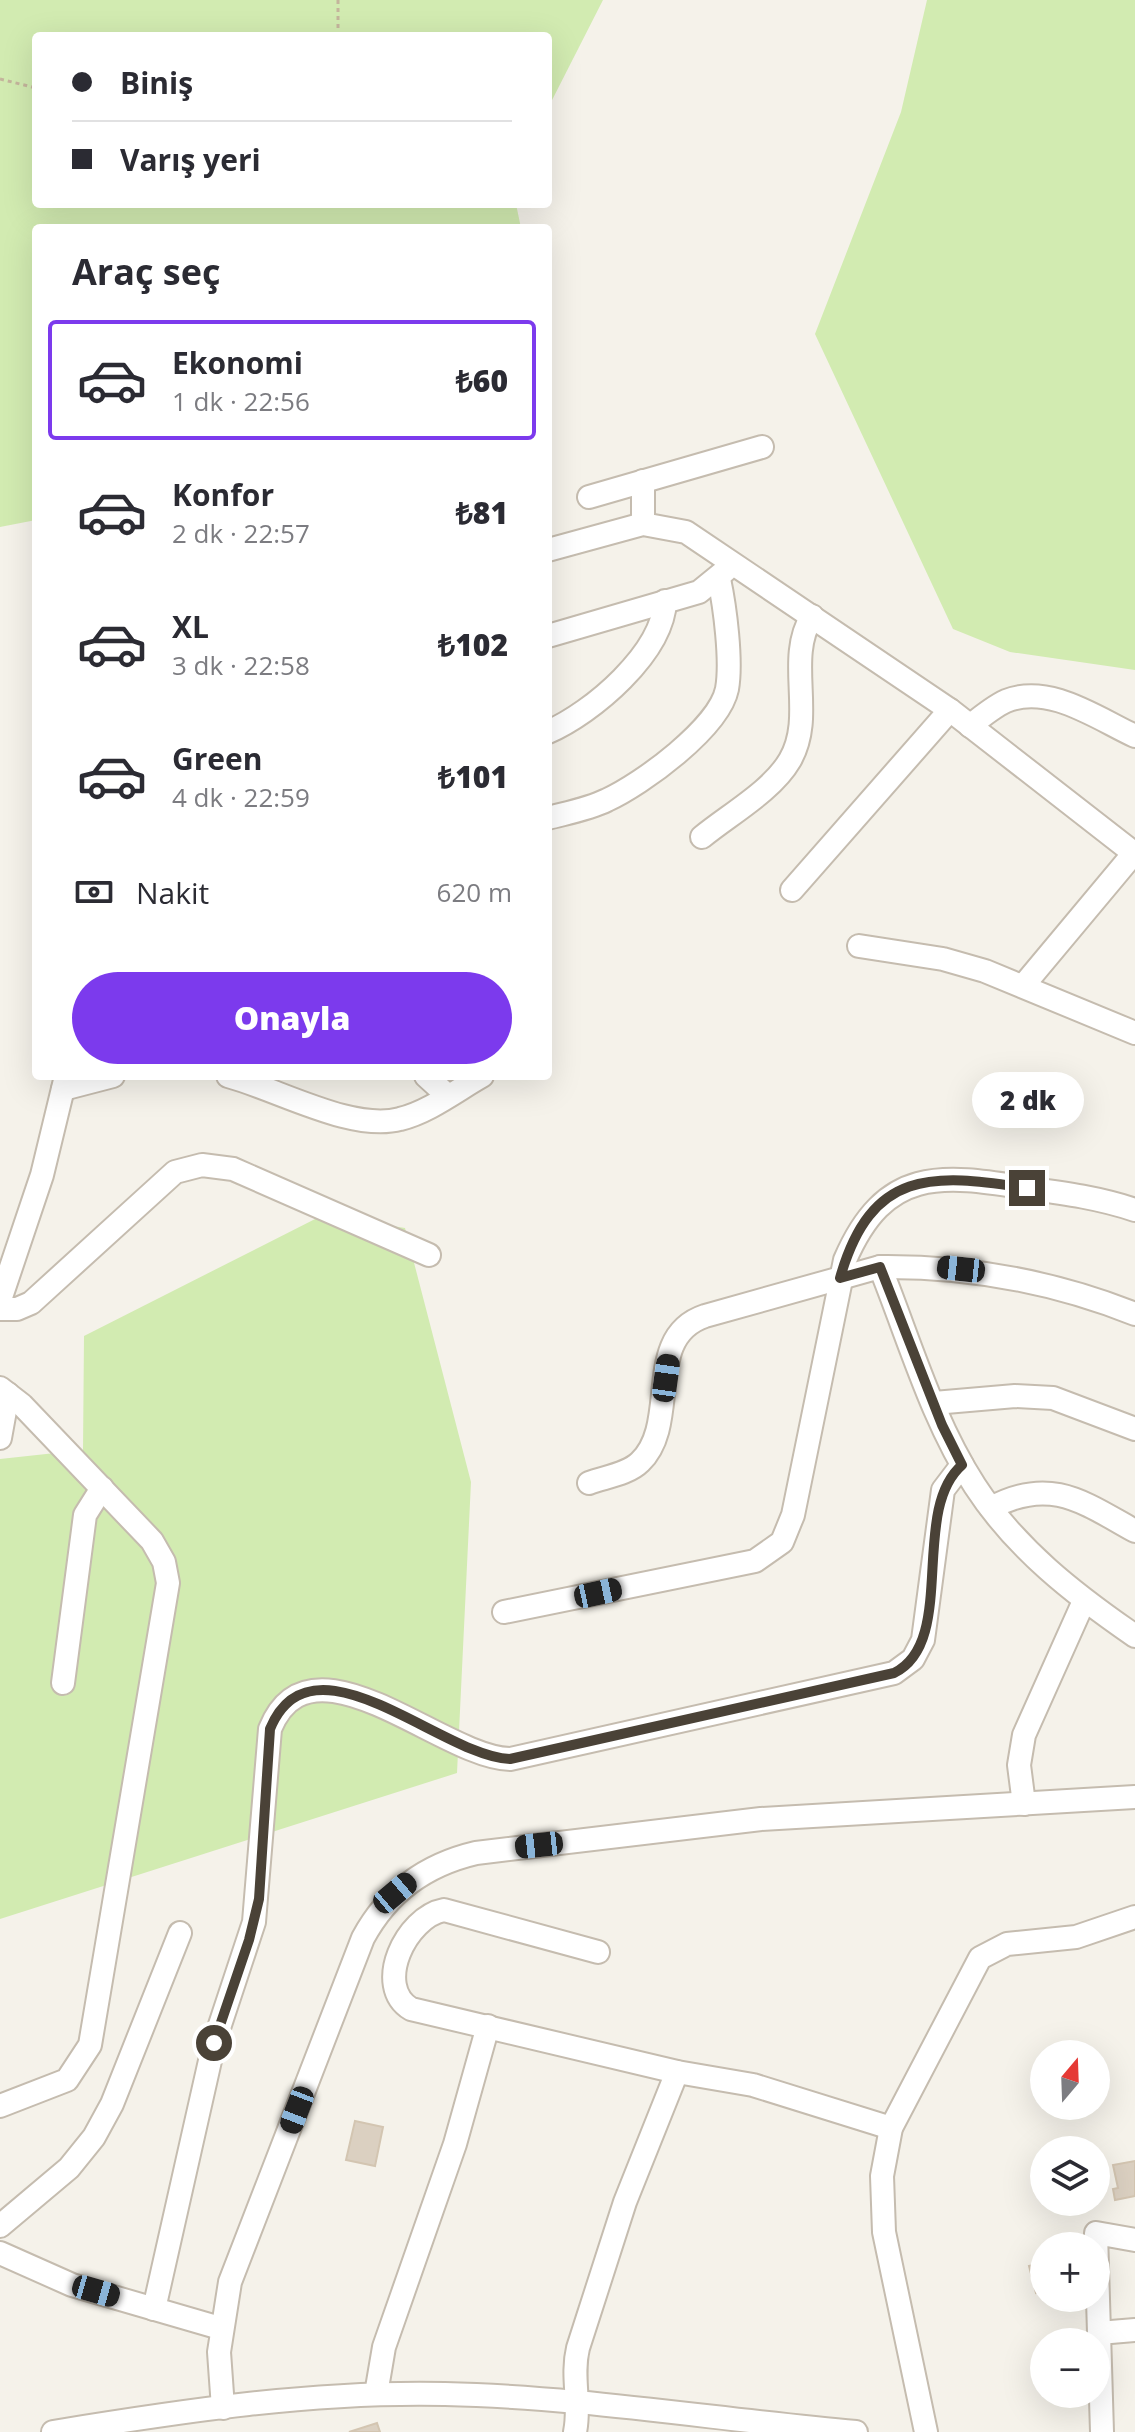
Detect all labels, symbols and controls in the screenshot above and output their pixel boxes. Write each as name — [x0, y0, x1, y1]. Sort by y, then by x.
text: Biniş — [120, 62, 193, 103]
text: Varış yeri — [120, 139, 261, 180]
text: Araç seç — [72, 247, 220, 296]
text: Ekonomi — [172, 342, 303, 383]
icon: car — [76, 344, 148, 416]
text: ₺60 — [456, 360, 508, 401]
text: 1 dk · 22:56 — [172, 383, 310, 419]
text: Konfor — [172, 474, 274, 515]
icon: car — [76, 476, 148, 548]
text: ₺81 — [456, 492, 508, 533]
text: 2 dk · 22:57 — [172, 515, 310, 551]
text: XL — [172, 606, 209, 647]
icon: car — [76, 608, 148, 680]
text: ₺102 — [438, 624, 508, 665]
text: 3 dk · 22:58 — [172, 647, 310, 683]
text: Green — [172, 738, 263, 779]
icon: car — [76, 740, 148, 812]
text: ₺101 — [438, 756, 508, 797]
text: 4 dk · 22:59 — [172, 779, 310, 815]
icon: cash — [72, 870, 116, 914]
text: Nakit — [136, 872, 209, 913]
text: 620 m — [437, 874, 512, 910]
button: Onayla — [72, 972, 512, 1064]
callout: 2 dk — [971, 1072, 1083, 1128]
text: 2 dk — [1000, 1082, 1056, 1118]
route end — [1009, 1170, 1045, 1206]
car — [936, 1255, 986, 1283]
car — [651, 1353, 681, 1403]
car — [572, 1576, 624, 1610]
car — [514, 1831, 564, 1859]
car — [369, 1868, 421, 1918]
route start — [196, 2025, 232, 2061]
north arrow — [1030, 2040, 1110, 2120]
map controls — [1030, 2040, 1110, 2408]
car — [277, 2083, 317, 2137]
button: layers — [1030, 2136, 1110, 2216]
button: + — [1030, 2232, 1110, 2312]
car — [70, 2273, 122, 2309]
button: − — [1030, 2328, 1110, 2408]

